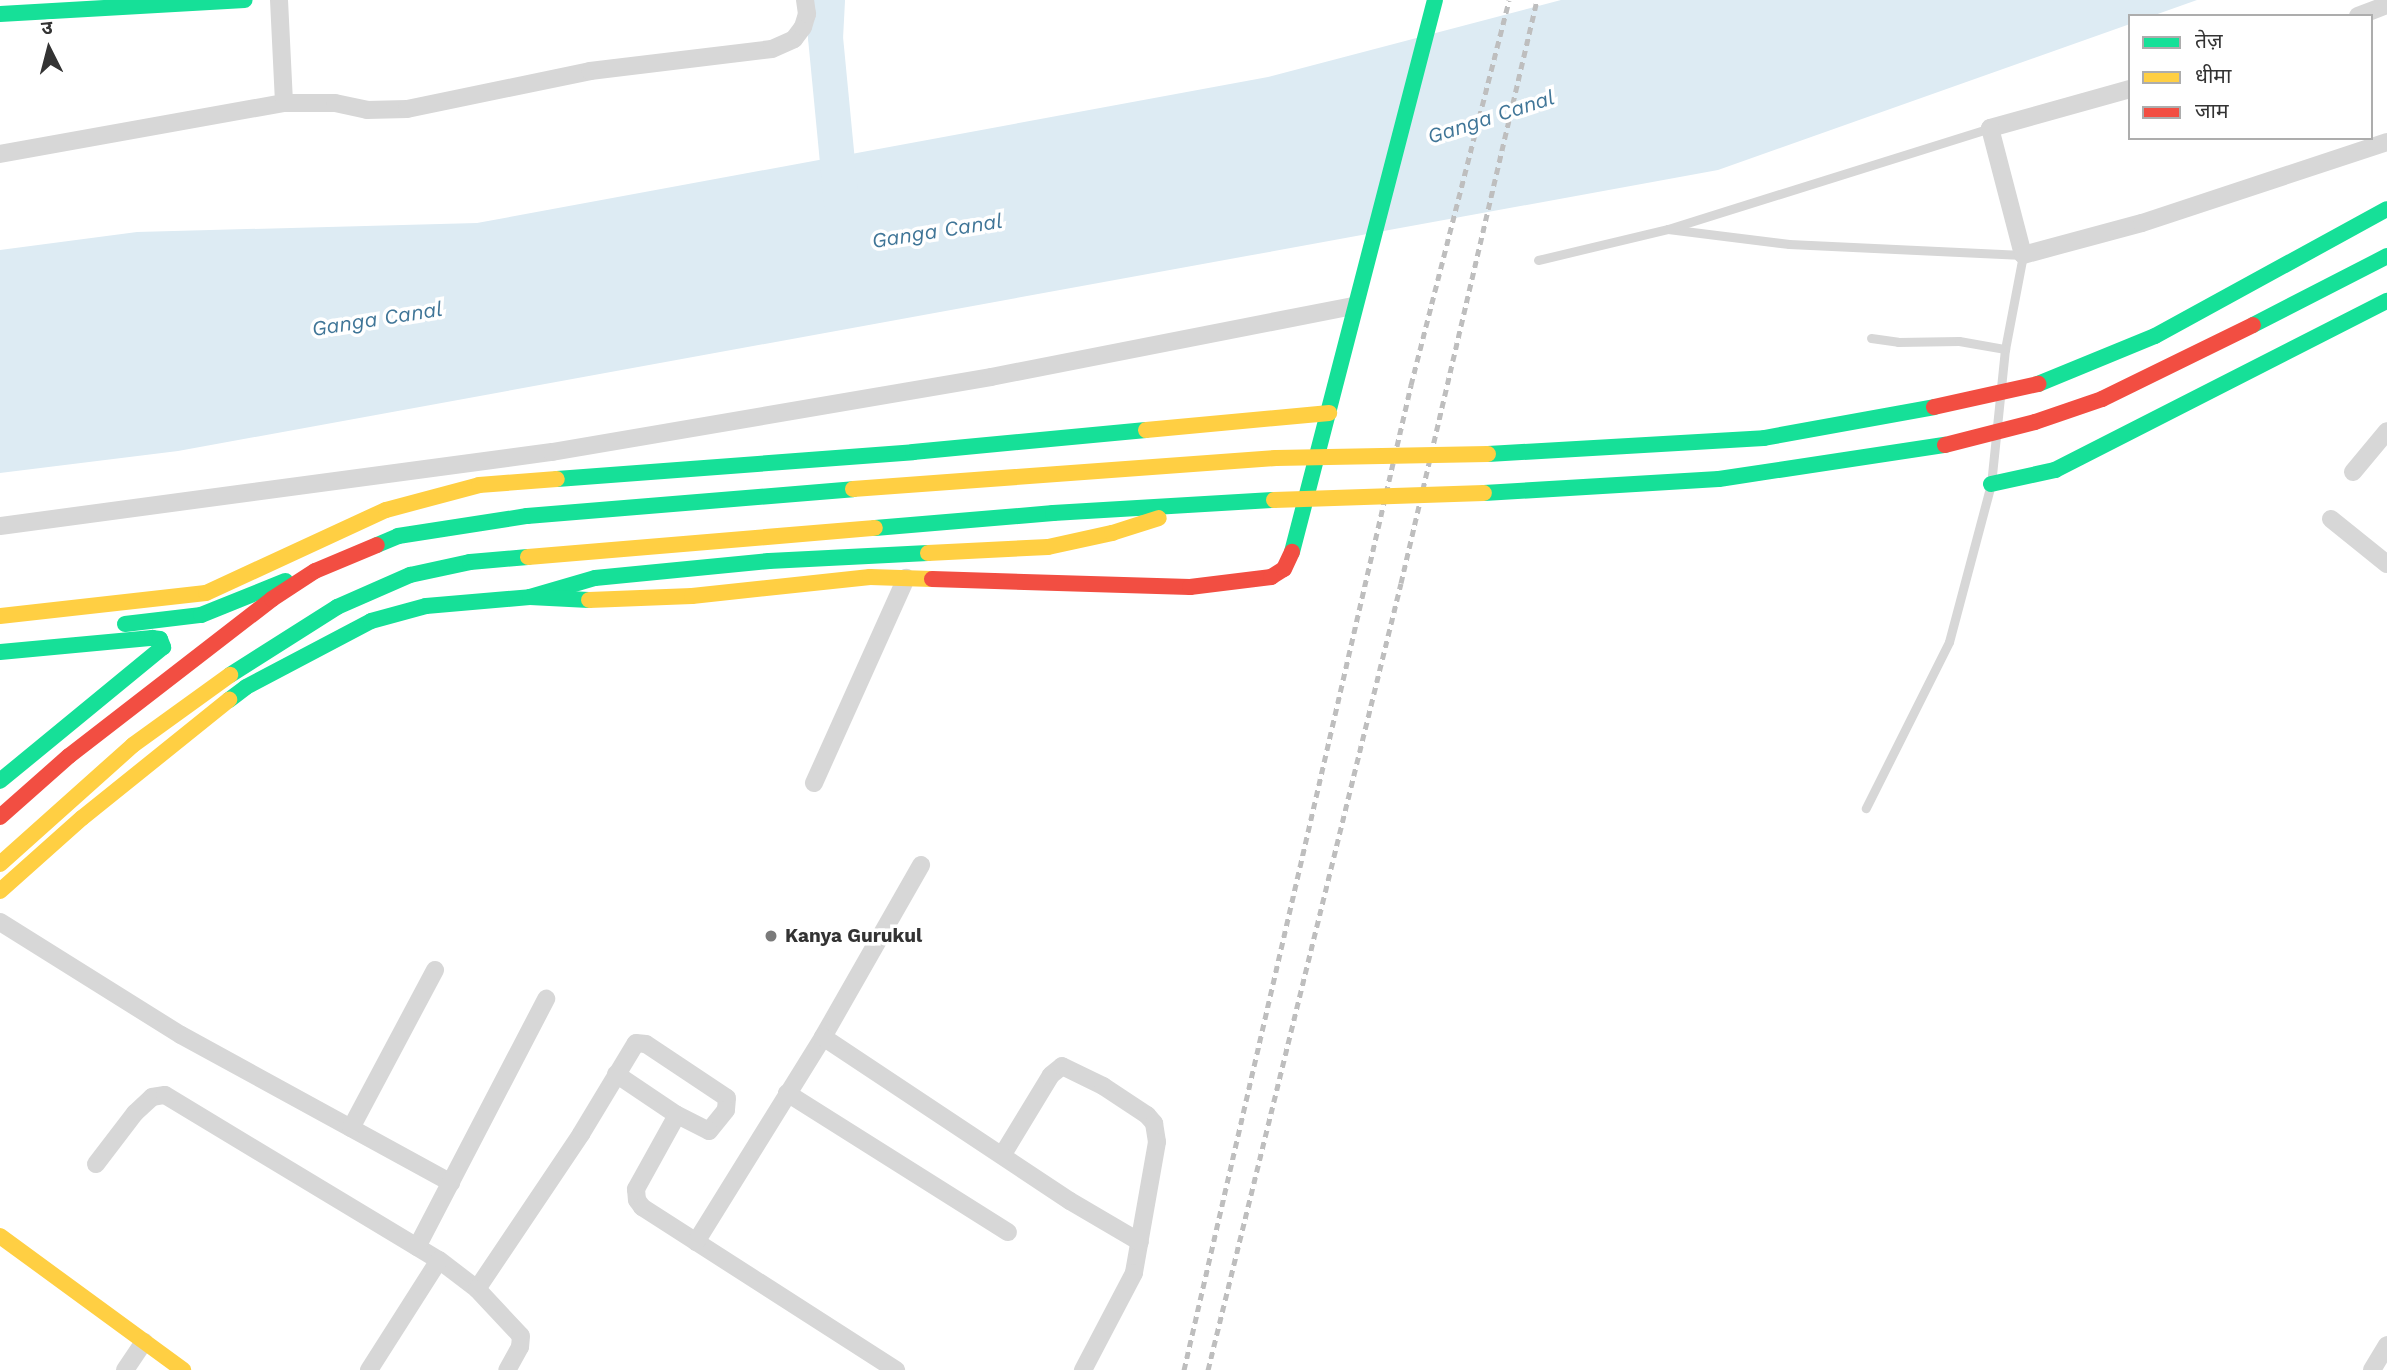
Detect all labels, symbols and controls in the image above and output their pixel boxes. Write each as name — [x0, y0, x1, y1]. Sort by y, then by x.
north arrow — [14, 14, 84, 84]
legend — [2128, 14, 2373, 140]
text: उ — [40, 16, 53, 40]
text: तेज़ — [2195, 28, 2223, 53]
text: धीमा — [2195, 63, 2231, 88]
water label: Ganga Canal — [1424, 85, 1558, 149]
text: जाम — [2195, 98, 2229, 123]
water label: Ganga Canal — [870, 208, 1004, 254]
water label: Ganga Canal — [310, 296, 444, 342]
place label: Kanya Gurukul — [785, 925, 922, 947]
marker: Kanya Gurukul — [763, 928, 779, 944]

